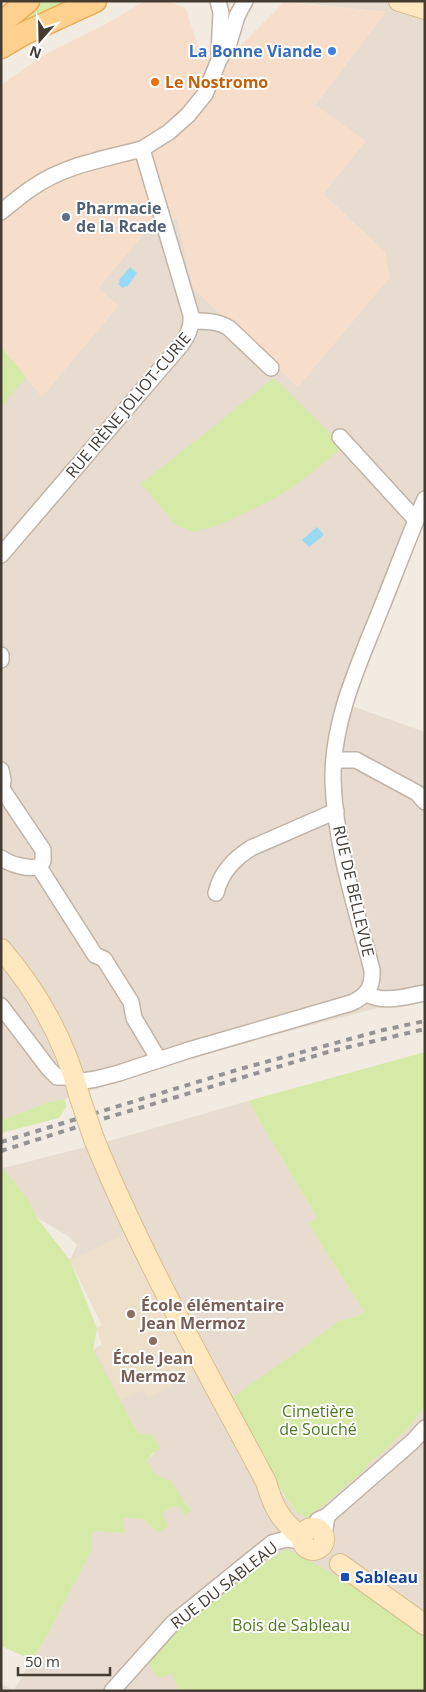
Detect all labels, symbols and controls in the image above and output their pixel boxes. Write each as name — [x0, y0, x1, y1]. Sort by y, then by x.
north arrow — [15, 15, 65, 65]
place label: La Bonne Viande — [189, 40, 322, 62]
text: N — [27, 42, 44, 64]
marker: La Bonne Viande — [326, 45, 338, 57]
place label: Le Nostromo — [165, 71, 268, 93]
marker: Le Nostromo — [149, 76, 161, 88]
place label: Pharmacie de la Rcade — [76, 197, 166, 237]
marker: Pharmacie de la Rcade — [60, 211, 72, 223]
street label: RUE IRÈNE JOLIOT-CURIE — [60, 328, 196, 482]
street label: RUE DE BELLEVUE — [328, 823, 380, 959]
place label: École élémentaire Jean Mermoz — [139, 1294, 284, 1334]
marker: École élémentaire Jean Mermoz — [125, 1308, 137, 1320]
marker: École Jean Mermoz — [147, 1335, 159, 1347]
place label: École Jean Mermoz — [113, 1347, 193, 1387]
park label: Cimetière de Souché — [279, 1400, 357, 1440]
street label: RUE DU SABLEAU — [166, 1536, 282, 1634]
place label: Sableau — [355, 1566, 418, 1588]
marker: Sableau — [339, 1571, 351, 1583]
park label: Bois de Sableau — [232, 1614, 350, 1636]
scale bar — [18, 1644, 110, 1676]
text: 50 m — [25, 1651, 60, 1671]

